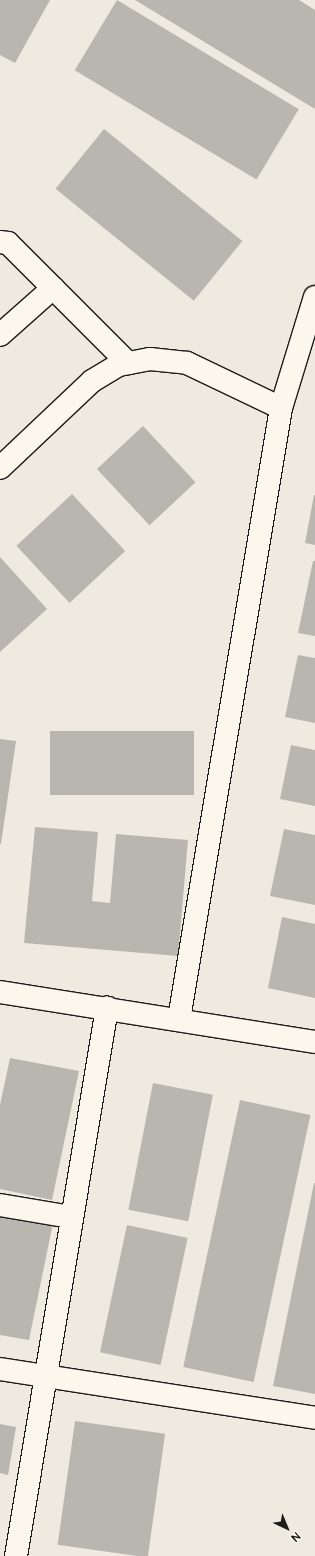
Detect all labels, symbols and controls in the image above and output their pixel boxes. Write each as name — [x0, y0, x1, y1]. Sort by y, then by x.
north arrow — [267, 1508, 307, 1548]
text: N — [288, 1529, 303, 1545]

